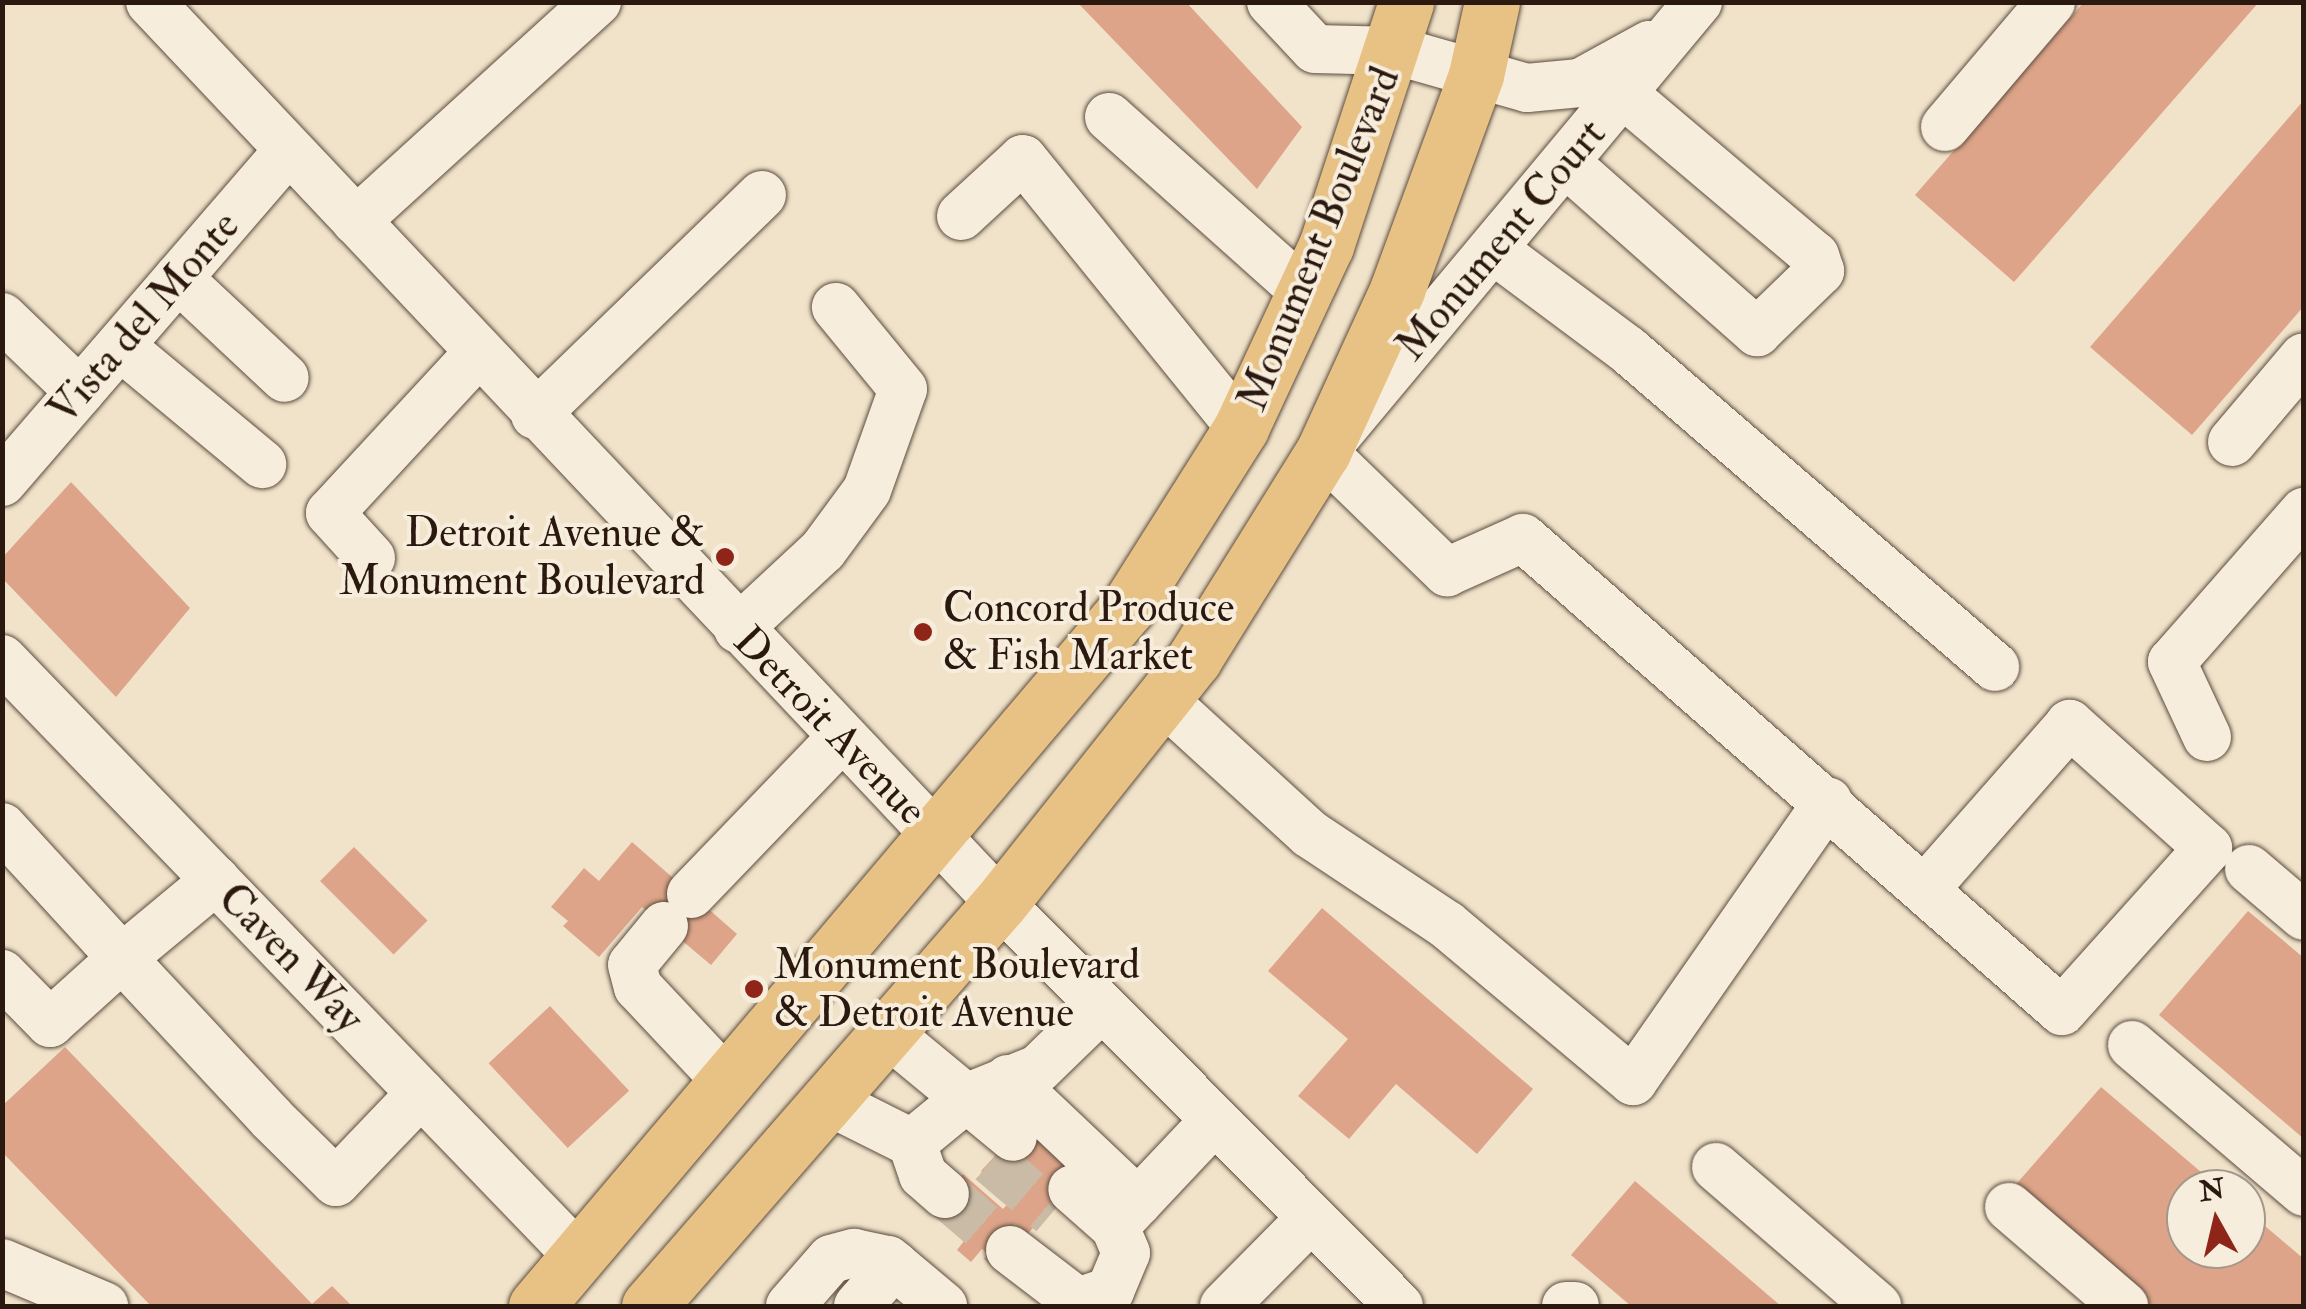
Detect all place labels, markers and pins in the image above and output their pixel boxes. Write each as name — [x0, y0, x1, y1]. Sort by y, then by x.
place label: Detroit Avenue & Monument Boulevard — [339, 508, 705, 606]
marker: Detroit Avenue & Monument Boulevard — [714, 546, 736, 568]
place label: Concord Produce & Fish Market — [943, 583, 1234, 681]
marker: Concord Produce & Fish Market — [912, 621, 934, 643]
place label: Monument Boulevard & Detroit Avenue — [774, 940, 1140, 1038]
marker: Monument Boulevard & Detroit Avenue — [743, 978, 765, 1000]

